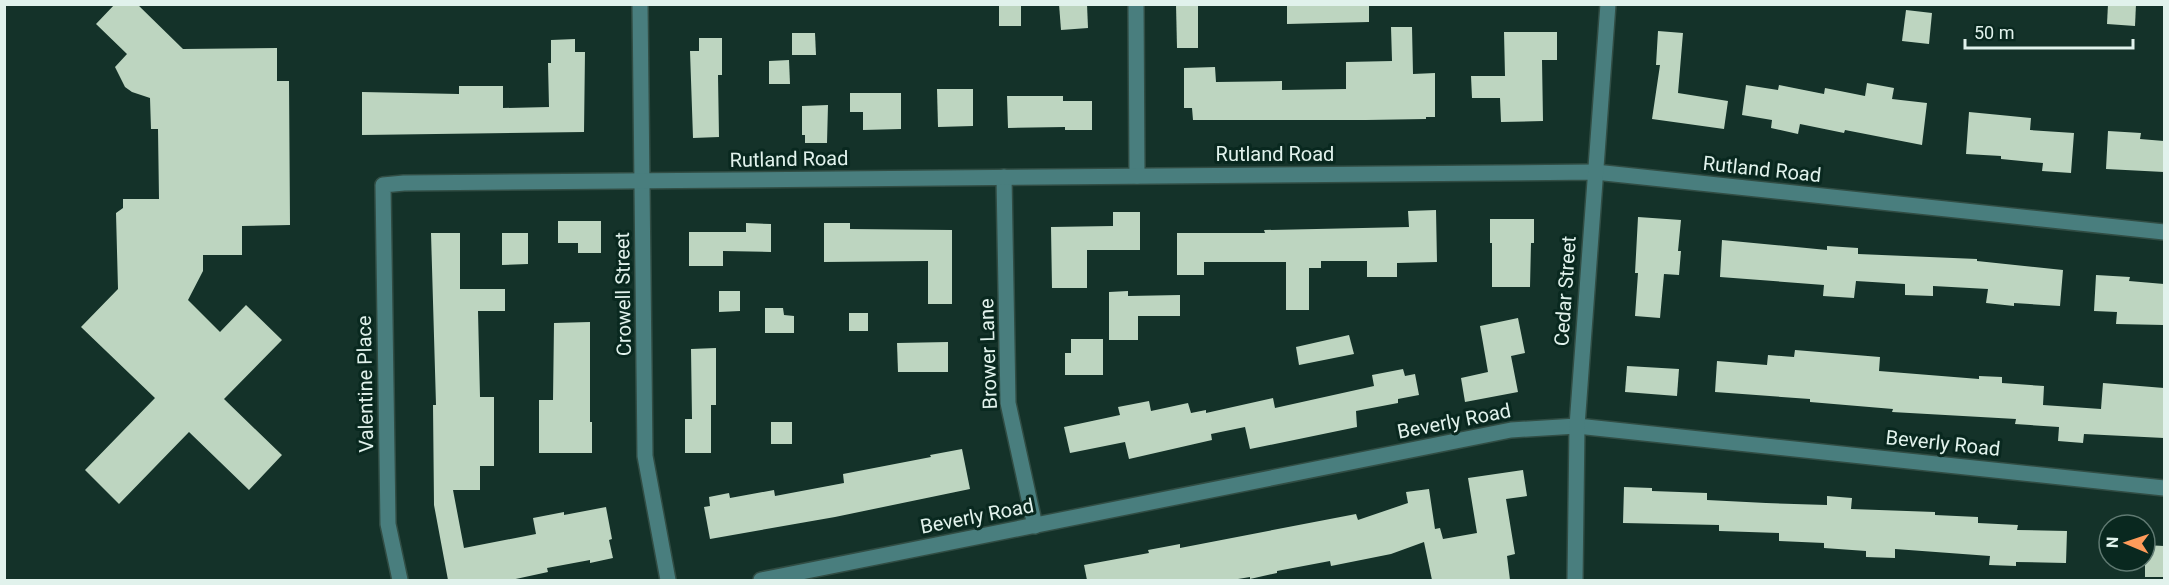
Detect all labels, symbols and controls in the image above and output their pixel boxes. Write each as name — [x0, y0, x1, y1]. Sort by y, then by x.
scale bar — [1965, 12, 2133, 50]
text: 50 m — [1974, 22, 2014, 43]
street label: Rutland Road — [1216, 142, 1334, 166]
street label: Rutland Road — [729, 146, 849, 172]
street label: Rutland Road — [1702, 151, 1822, 187]
street label: Crowell Street — [610, 232, 636, 356]
street label: Cedar Street — [1549, 235, 1581, 347]
street label: Brower Lane — [974, 298, 1002, 410]
street label: Valentine Place — [352, 315, 378, 453]
street label: Beverly Road — [1395, 398, 1513, 444]
street label: Beverly Road — [1885, 425, 2001, 461]
street label: Beverly Road — [918, 493, 1036, 539]
north arrow — [2097, 513, 2157, 573]
text: N — [2103, 537, 2122, 548]

